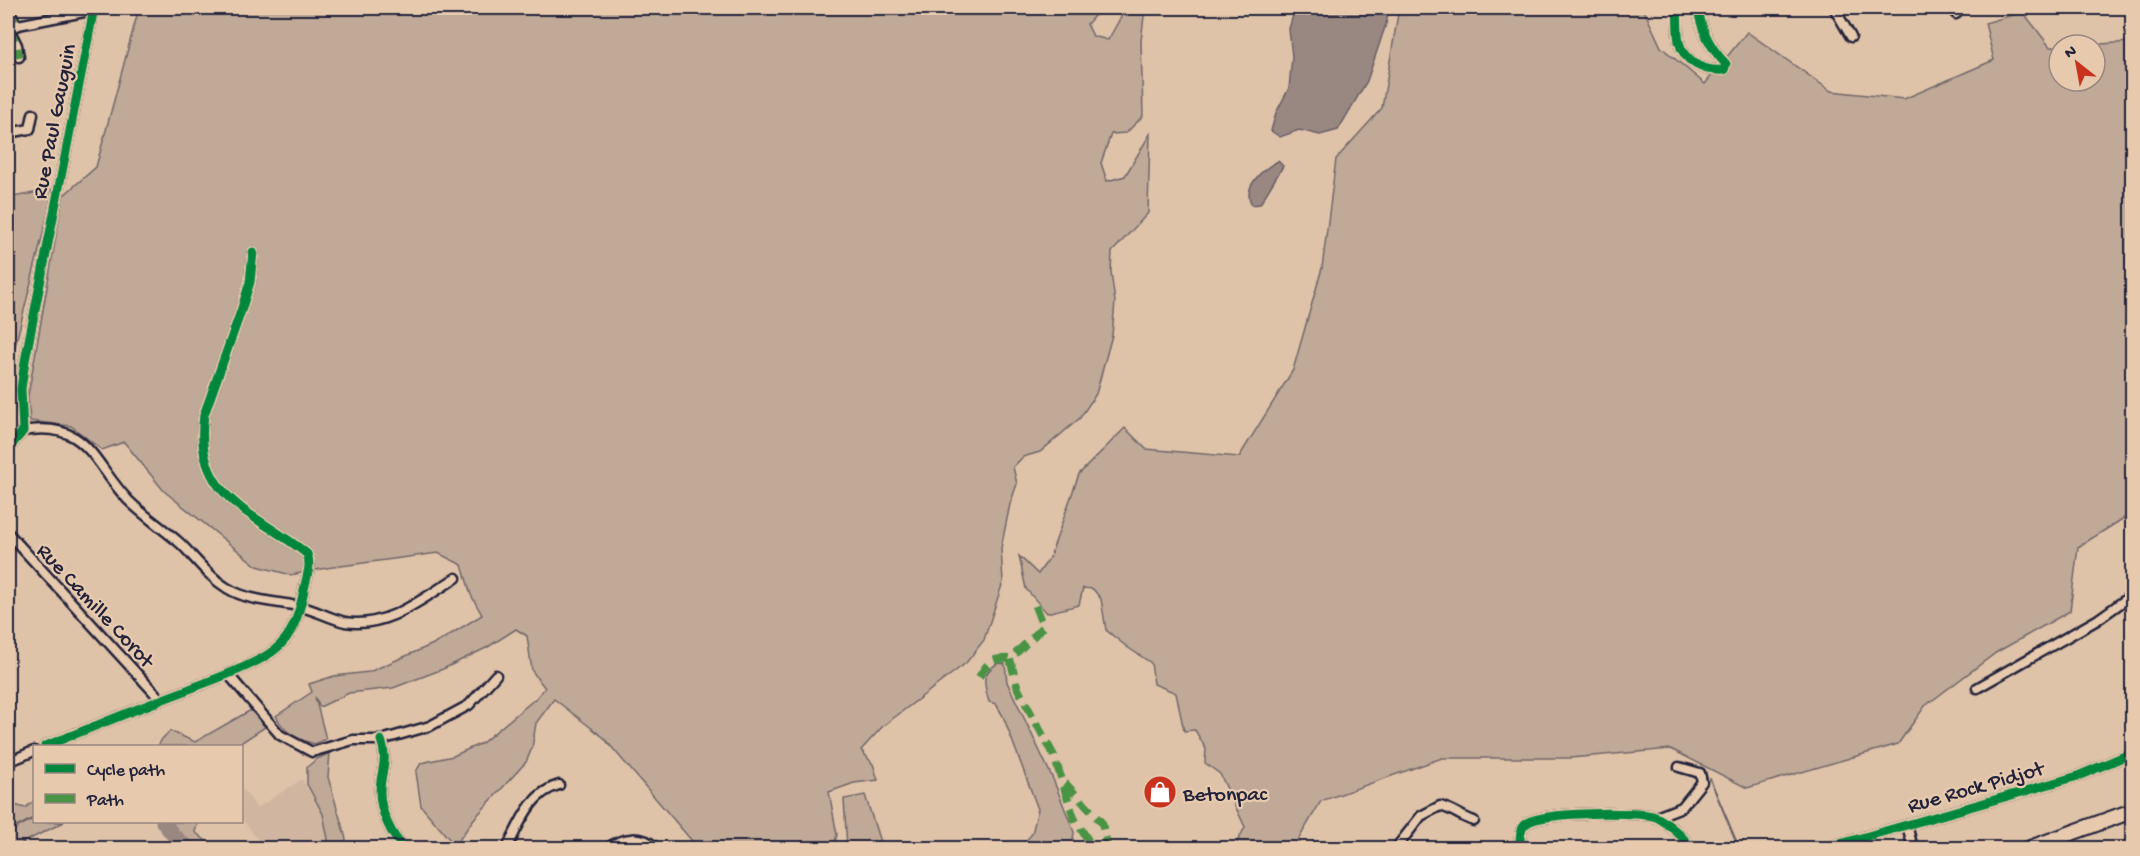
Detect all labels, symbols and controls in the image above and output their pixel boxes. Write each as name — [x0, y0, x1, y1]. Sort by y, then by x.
north arrow — [2047, 33, 2107, 93]
street label: Rue Paul Gauguin — [28, 41, 84, 202]
text: N — [2062, 42, 2081, 64]
street label: Rue Camille Corot — [30, 539, 160, 676]
legend — [33, 745, 243, 823]
street label: Rue Rock Pidjot — [1905, 756, 2049, 821]
text: Cycle path — [87, 761, 165, 782]
shop icon: Betonpac — [1142, 774, 1178, 810]
place label: Betonpac — [1182, 783, 1268, 809]
text: Path — [86, 791, 124, 812]

